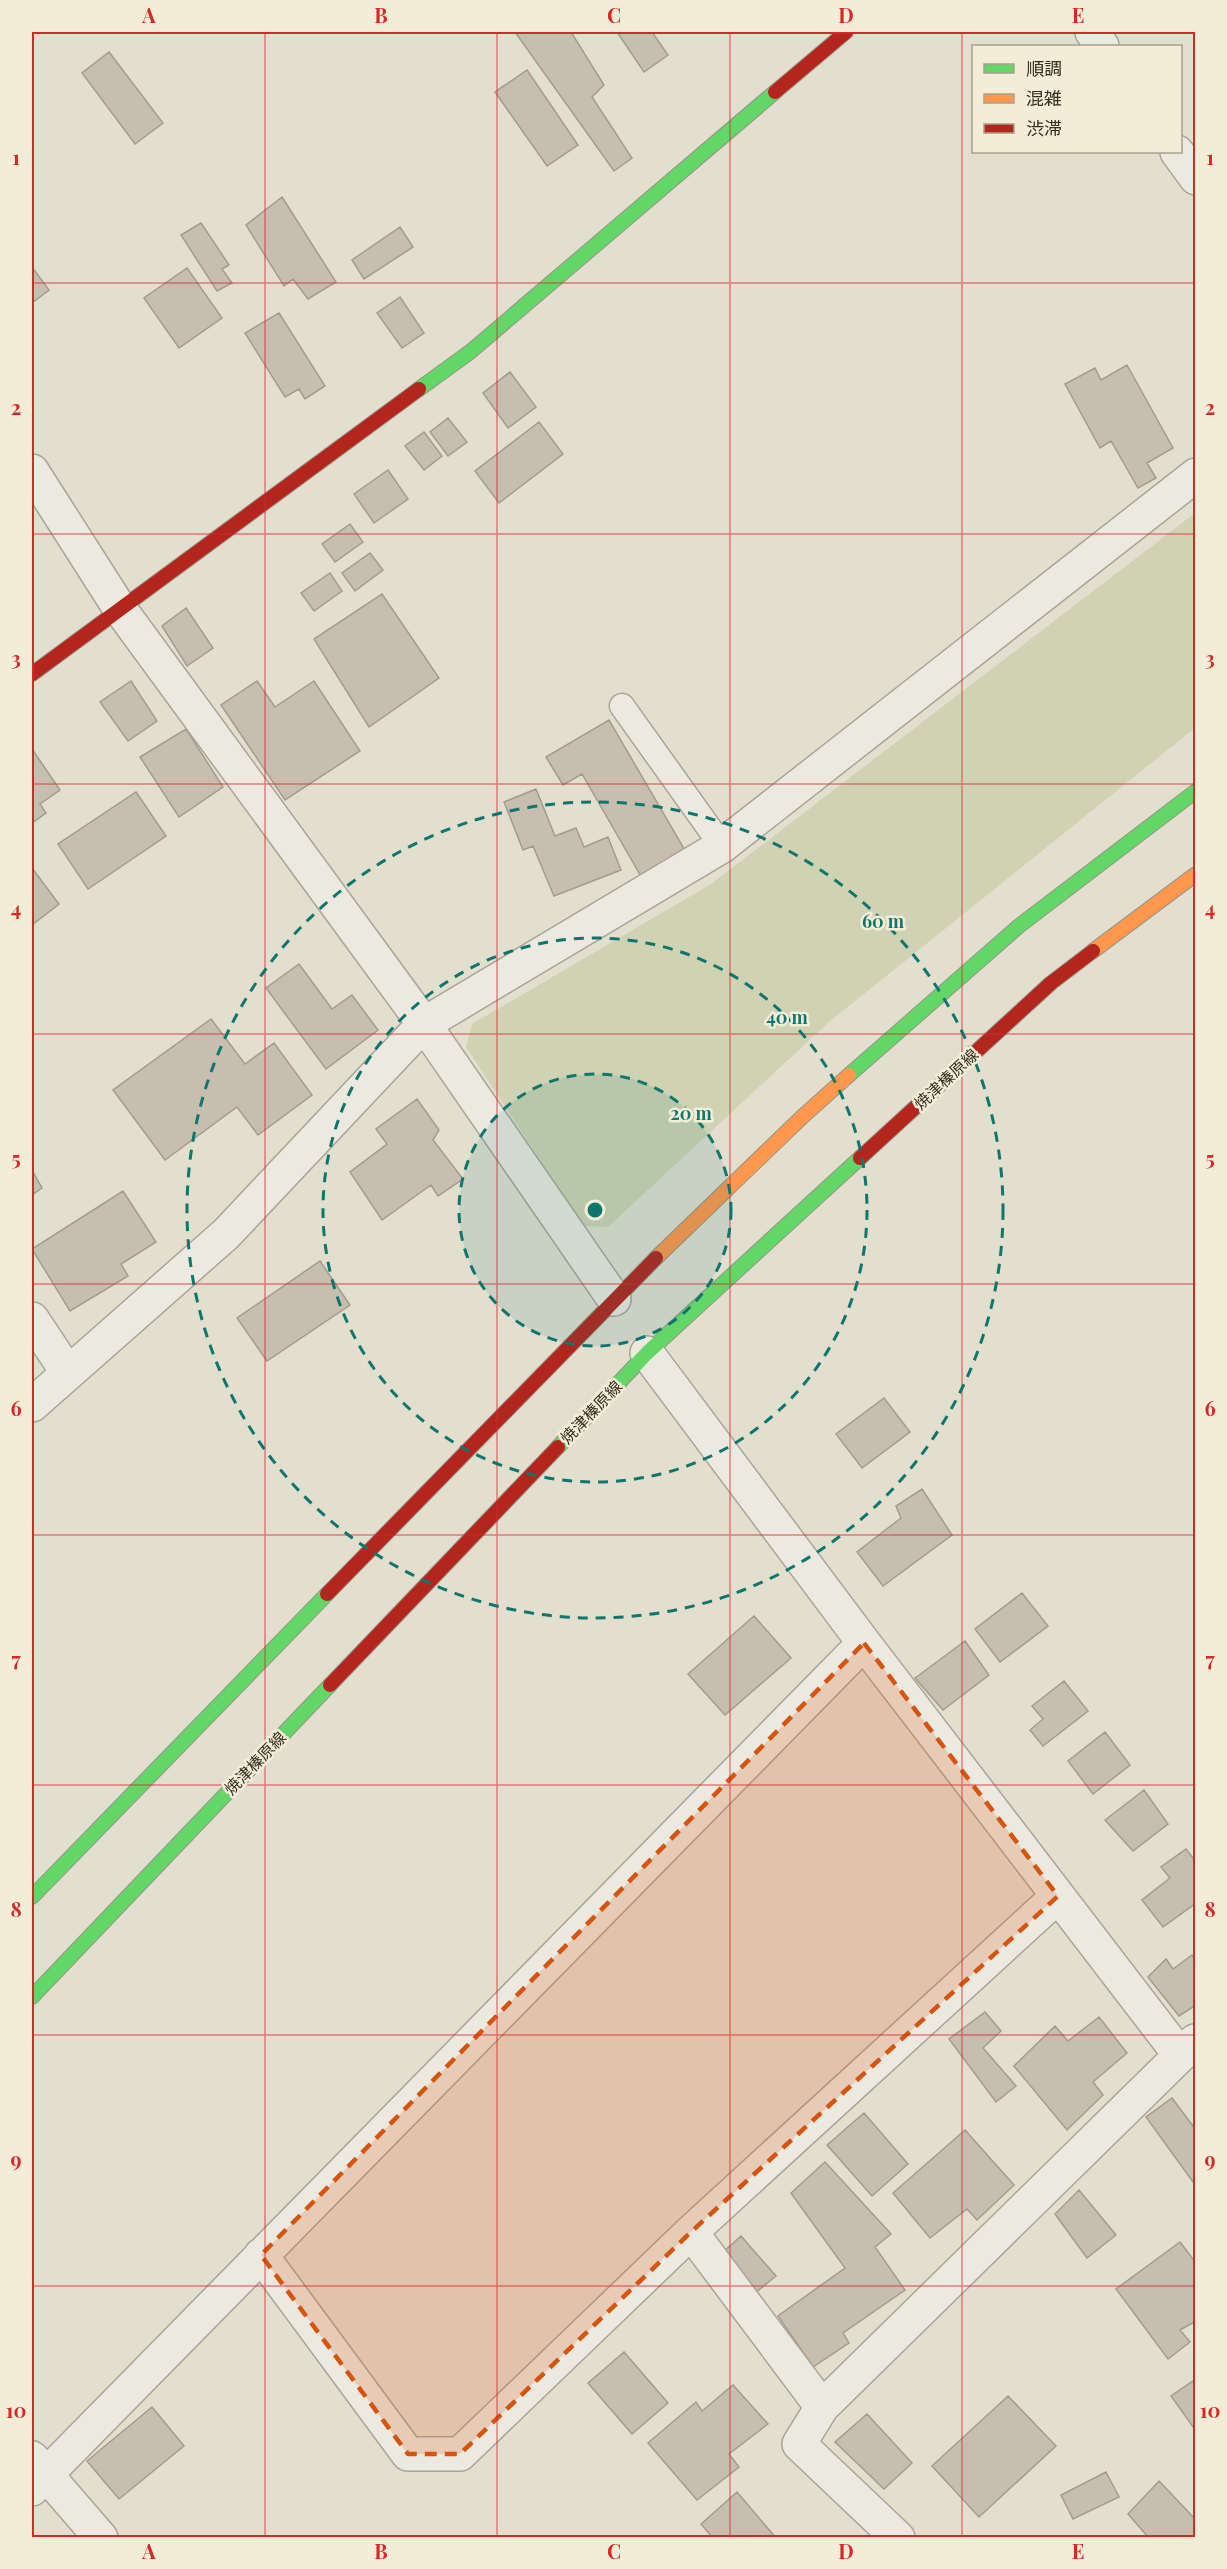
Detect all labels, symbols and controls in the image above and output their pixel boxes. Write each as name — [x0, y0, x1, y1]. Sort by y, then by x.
text: A — [141, 1, 156, 28]
text: B — [374, 1, 388, 28]
text: C — [607, 1, 621, 28]
text: D — [838, 1, 854, 28]
text: E — [1072, 1, 1084, 28]
legend — [972, 45, 1182, 153]
text: 順調 — [1026, 56, 1062, 80]
text: 混雑 — [1026, 86, 1062, 110]
text: 渋滞 — [1026, 116, 1062, 140]
text: 1 — [12, 143, 20, 170]
text: 1 — [1206, 143, 1214, 170]
text: 2 — [11, 393, 21, 420]
text: 2 — [1205, 393, 1215, 420]
text: 3 — [11, 644, 21, 671]
text: 3 — [1205, 644, 1215, 671]
text: 4 — [11, 894, 21, 921]
text: 4 — [1205, 894, 1215, 921]
text: 60 m — [862, 909, 905, 933]
text: 40 m — [766, 1005, 809, 1029]
street label: 焼津榛原線 — [909, 1044, 982, 1114]
text: 20 m — [670, 1101, 712, 1125]
text: 5 — [11, 1144, 21, 1171]
text: 5 — [1205, 1144, 1215, 1171]
centre of rings — [585, 1200, 605, 1220]
street label: 焼津榛原線 — [555, 1376, 626, 1448]
text: 6 — [10, 1394, 22, 1421]
text: 6 — [1204, 1394, 1216, 1421]
text: 7 — [11, 1645, 21, 1672]
text: 7 — [1205, 1645, 1215, 1672]
street label: 焼津榛原線 — [219, 1727, 290, 1799]
text: 8 — [10, 1895, 22, 1922]
text: 8 — [1204, 1895, 1216, 1922]
text: 9 — [10, 2145, 22, 2172]
text: 9 — [1204, 2145, 1216, 2172]
text: 10 — [6, 2396, 26, 2423]
text: 10 — [1200, 2396, 1220, 2423]
text: A — [141, 2537, 156, 2564]
text: B — [374, 2537, 388, 2564]
text: C — [607, 2537, 621, 2564]
text: D — [838, 2537, 854, 2564]
text: E — [1072, 2537, 1084, 2564]

